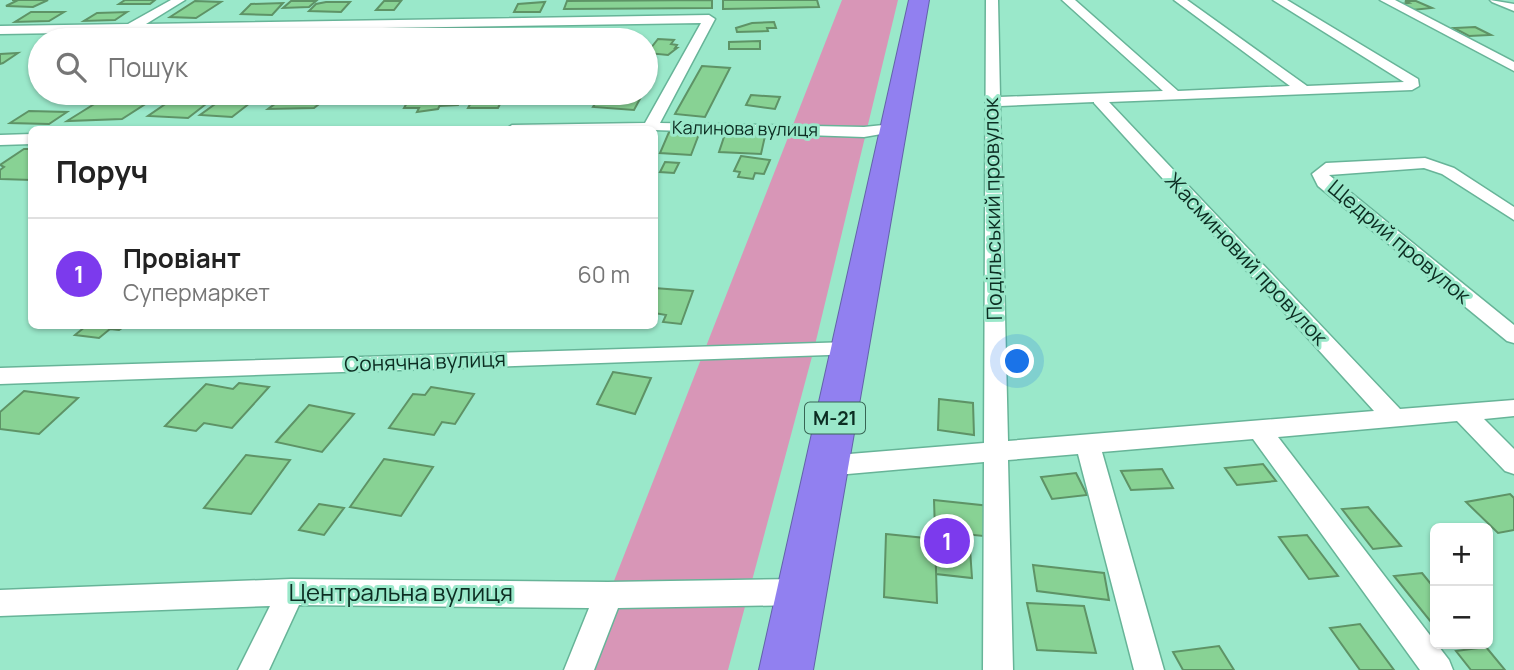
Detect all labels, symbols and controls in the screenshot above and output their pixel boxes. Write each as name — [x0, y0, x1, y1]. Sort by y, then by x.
search box — [28, 28, 658, 105]
icon: search — [52, 48, 90, 86]
text: Пошук — [108, 49, 188, 85]
street label: Подільський провулок — [976, 97, 1008, 321]
street label: Калинова вулиця — [672, 115, 818, 141]
text: Поруч — [56, 151, 148, 192]
street label: Жасминовий провулок — [1159, 166, 1335, 351]
street label: Щедрий провулок — [1322, 173, 1477, 310]
text: Провіант — [123, 240, 241, 276]
text: 1 — [74, 258, 84, 290]
text: 60 m — [578, 258, 630, 290]
text: Супермаркет — [123, 276, 270, 308]
street label: Сонячна вулиця — [344, 344, 506, 378]
your location — [1000, 344, 1034, 378]
road number: М-21 — [805, 402, 865, 434]
pin: 1 — [924, 515, 970, 567]
map controls — [1430, 523, 1493, 649]
button: + — [1430, 523, 1493, 586]
street label: Центральна вулиця — [289, 575, 513, 608]
button: − — [1430, 586, 1493, 649]

